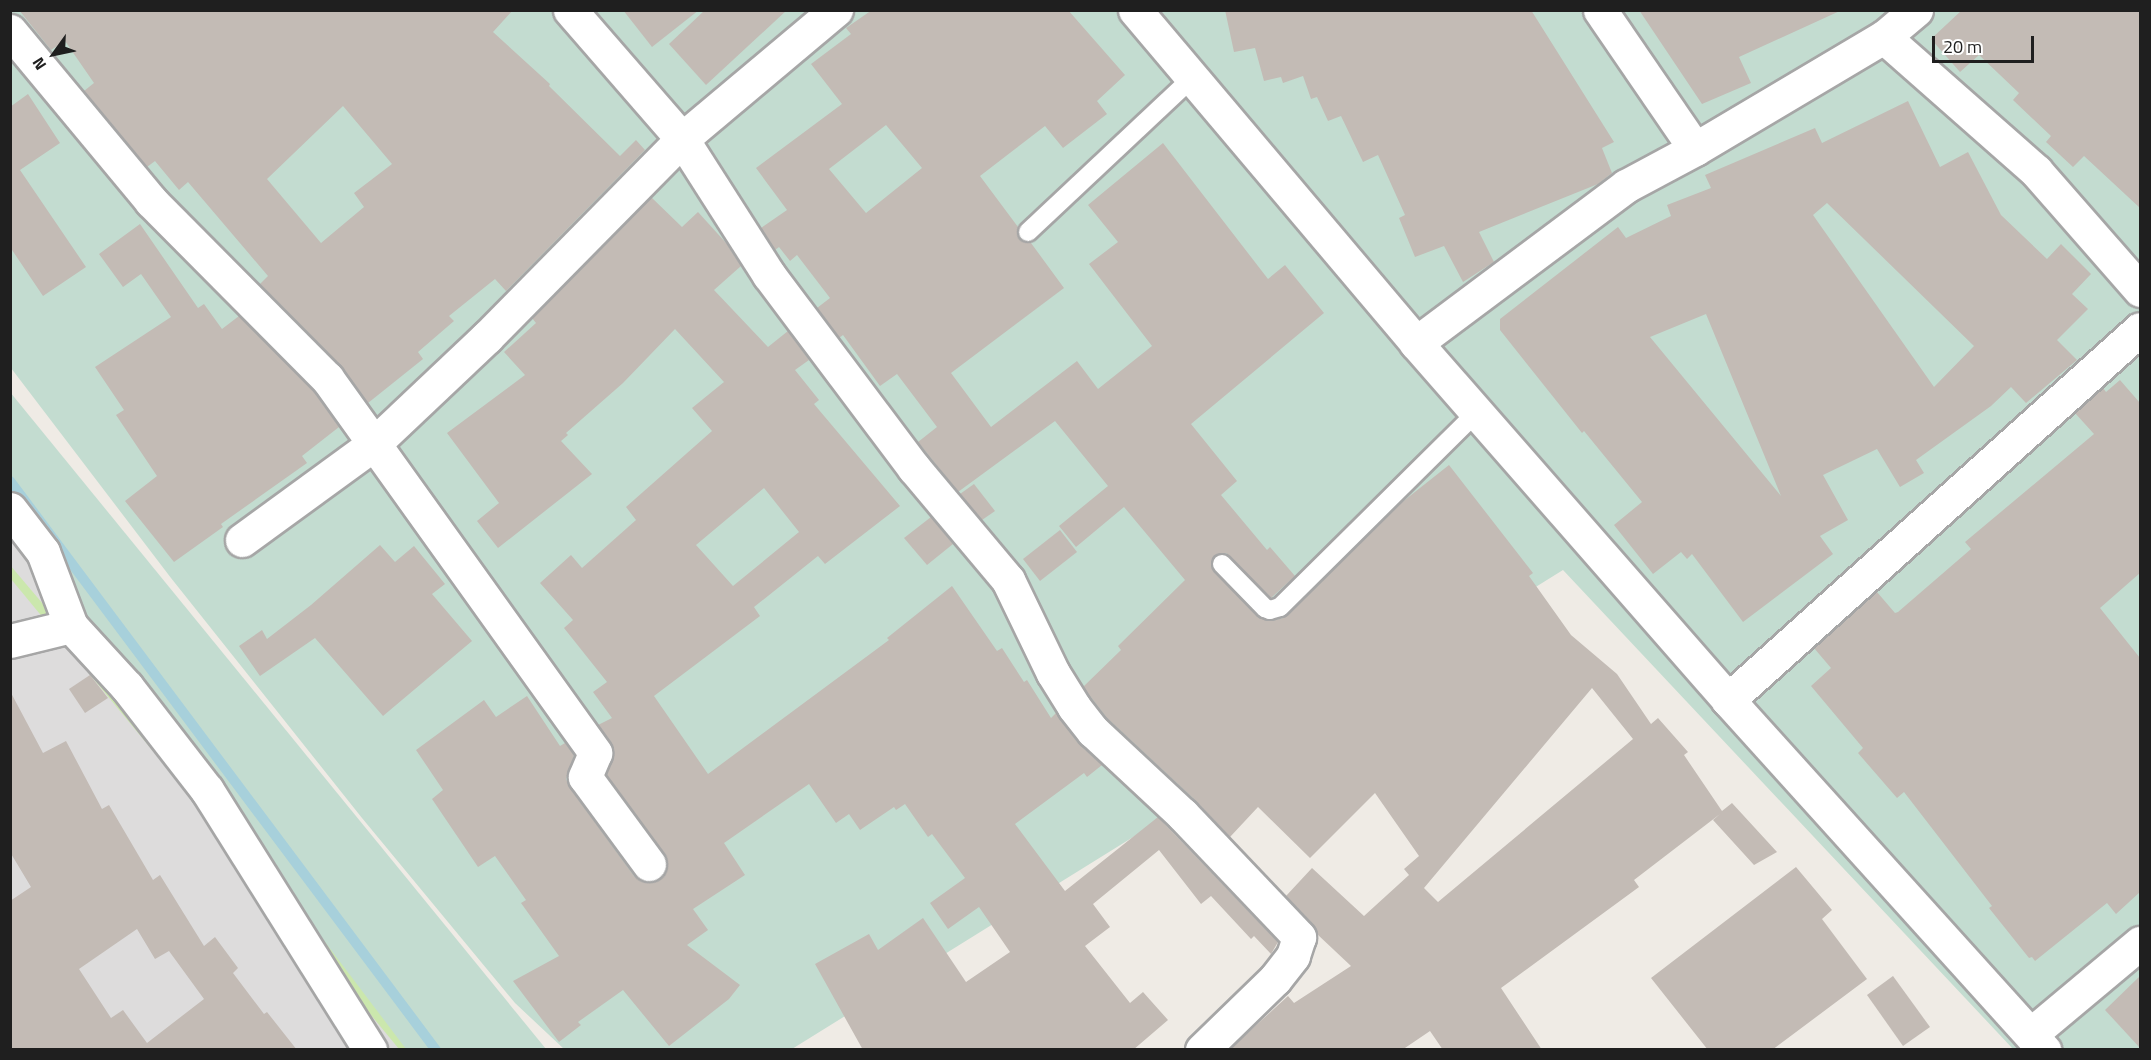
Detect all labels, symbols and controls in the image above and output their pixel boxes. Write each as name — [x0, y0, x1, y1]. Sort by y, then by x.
north arrow — [24, 24, 84, 84]
scale bar — [1935, 24, 2037, 62]
text: 20 m — [1943, 33, 1982, 60]
text: N — [26, 53, 52, 75]

